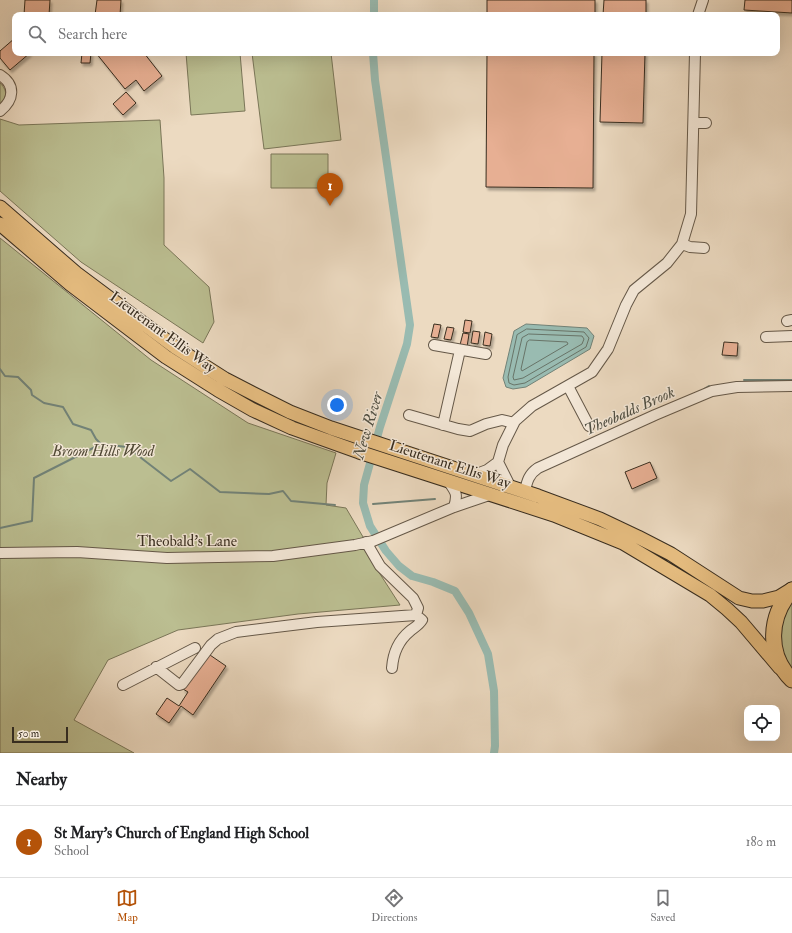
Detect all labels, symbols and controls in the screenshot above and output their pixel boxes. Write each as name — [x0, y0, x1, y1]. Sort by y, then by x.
search box — [12, 12, 780, 56]
icon: search — [26, 23, 48, 45]
text: Search here — [58, 25, 127, 44]
pin: 1 — [317, 173, 343, 206]
street label: Lieutenant Ellis Way — [106, 287, 220, 378]
water label: Theobalds Brook — [581, 382, 678, 440]
water label: New River — [348, 388, 388, 462]
your location — [327, 395, 347, 415]
street label: Lieutenant Ellis Way — [387, 436, 513, 493]
park label: Broom Hills Wood — [51, 442, 156, 461]
street label: Theobald's Lane — [137, 532, 237, 551]
map controls — [744, 705, 780, 741]
button: locate — [744, 705, 780, 741]
scale bar — [12, 725, 68, 744]
text: 50 m — [18, 727, 39, 740]
text: Nearby — [16, 769, 67, 790]
text: St Mary's Church of England High School — [54, 824, 309, 843]
text: 1 — [27, 834, 31, 850]
text: 180 m — [746, 834, 776, 850]
text: School — [54, 843, 89, 859]
tab: Map — [116, 887, 138, 924]
tab: Directions — [371, 887, 418, 924]
tab: Saved — [650, 887, 676, 924]

